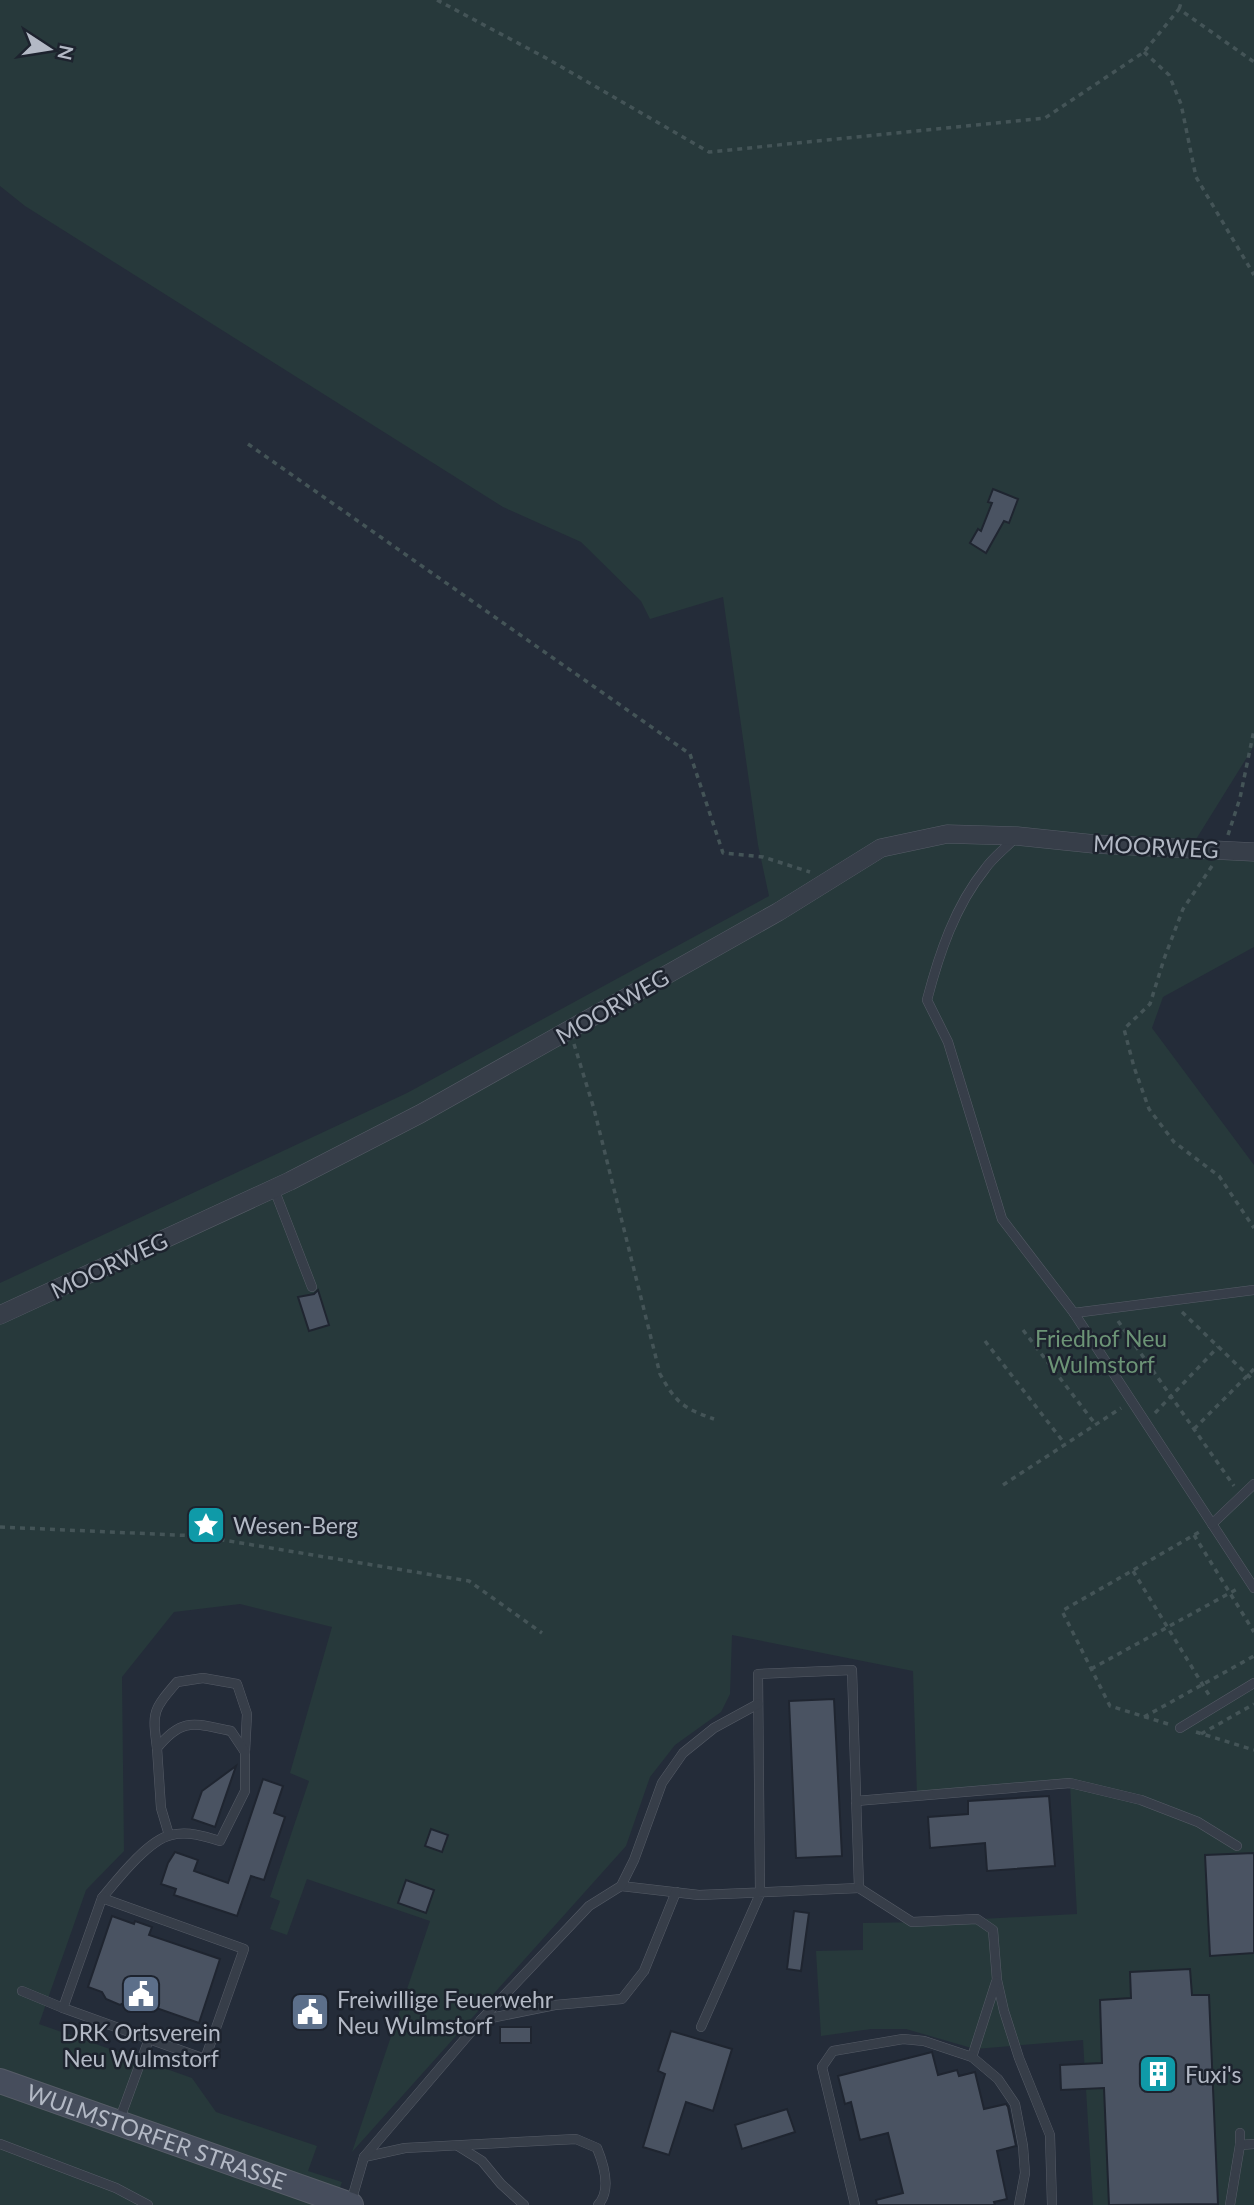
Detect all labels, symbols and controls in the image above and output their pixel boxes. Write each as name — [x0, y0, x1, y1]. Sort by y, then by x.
north arrow — [14, 14, 84, 84]
text: N — [53, 43, 79, 62]
street label: MOORWEG — [1092, 829, 1220, 863]
street label: MOORWEG — [550, 962, 674, 1050]
street label: MOORWEG — [46, 1226, 172, 1304]
park label: Friedhof Neu Wulmstorf — [1035, 1324, 1167, 1378]
place icon: Wesen-Berg — [185, 1504, 227, 1546]
place label: Wesen-Berg — [233, 1511, 358, 1539]
public building icon: DRK Ortsverein Neu Wulmstorf — [120, 1973, 162, 2015]
place label: Freiwillige Feuerwehr Neu Wulmstorf — [337, 1985, 554, 2039]
public building icon: Freiwillige Feuerwehr Neu Wulmstorf — [289, 1991, 331, 2033]
place label: DRK Ortsverein Neu Wulmstorf — [61, 2018, 221, 2072]
building icon: Fuxi's — [1137, 2053, 1179, 2095]
place label: Fuxi's — [1185, 2060, 1241, 2088]
street label: WULMSTORFER STRASSE — [23, 2078, 290, 2195]

